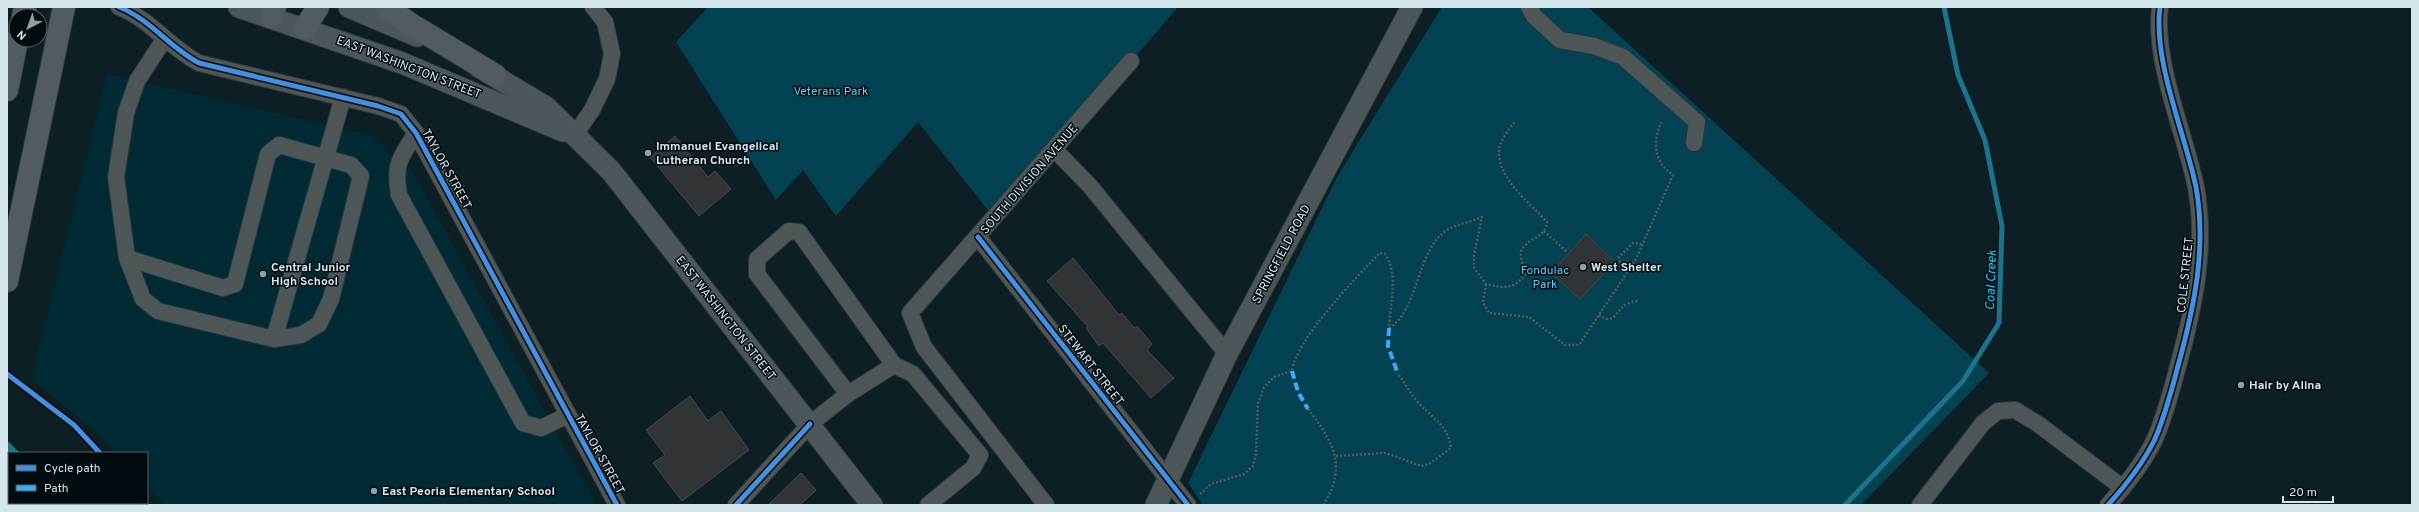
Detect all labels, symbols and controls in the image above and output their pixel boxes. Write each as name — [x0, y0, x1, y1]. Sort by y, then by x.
north arrow — [8, 8, 48, 48]
text: N — [15, 27, 30, 43]
street label: EAST WASHINGTON STREET — [334, 33, 483, 103]
park label: Veterans Park — [794, 84, 868, 100]
street label: SOUTH DIVISION AVENUE — [978, 121, 1082, 238]
street label: TAYLOR STREET — [417, 126, 475, 213]
place label: Immanuel Evangelical Lutheran Church — [656, 139, 779, 169]
marker: Immanuel Evangelical Lutheran Church — [643, 148, 653, 158]
street label: SPRINGFIELD ROAD — [1249, 202, 1315, 307]
street label: COLE STREET — [2174, 236, 2198, 314]
water label: Coal Creek — [1983, 249, 2001, 311]
street label: EAST WASHINGTON STREET — [672, 253, 779, 384]
place label: Central Junior High School — [271, 260, 351, 290]
place label: West Shelter — [1591, 260, 1662, 276]
marker: West Shelter — [1578, 262, 1588, 272]
park label: Fondulac Park — [1521, 263, 1569, 293]
marker: Central Junior High School — [258, 269, 268, 279]
street label: STEWART STREET — [1054, 322, 1127, 409]
place label: Hair by Alina — [2249, 378, 2321, 394]
marker: Hair by Alina — [2236, 380, 2246, 390]
street label: TAYLOR STREET — [570, 411, 628, 498]
legend — [8, 452, 148, 504]
text: Cycle path — [44, 461, 101, 477]
scale bar — [2283, 478, 2333, 504]
text: Path — [44, 481, 69, 497]
place label: East Peoria Elementary School — [382, 484, 555, 500]
text: 20 m — [2289, 485, 2317, 501]
marker: East Peoria Elementary School — [369, 486, 379, 496]

